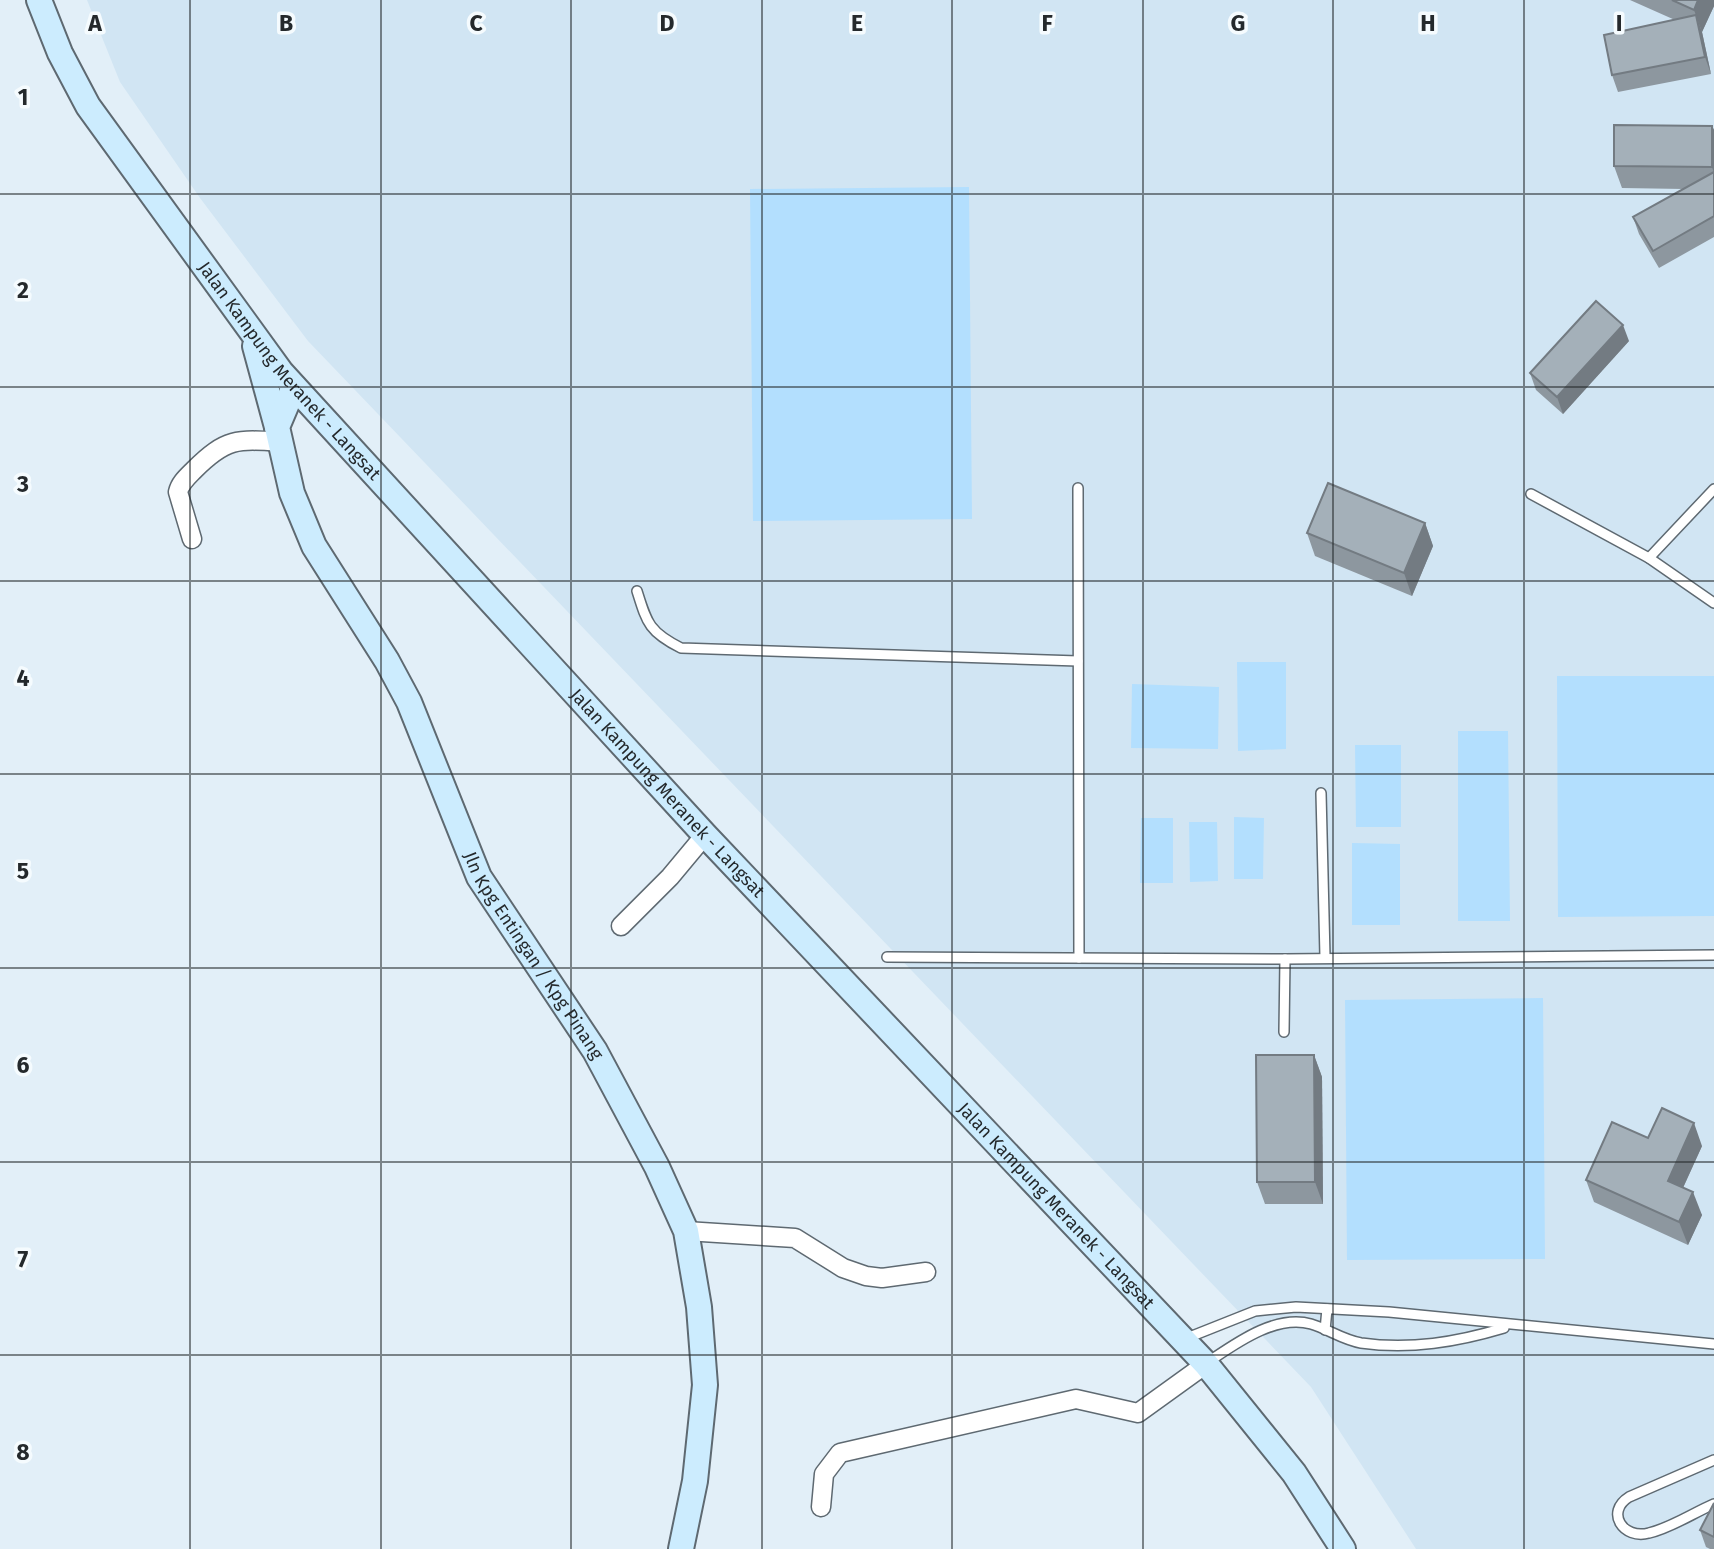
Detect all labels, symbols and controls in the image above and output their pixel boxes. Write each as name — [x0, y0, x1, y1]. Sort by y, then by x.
text: A — [87, 9, 102, 37]
text: B — [279, 9, 293, 37]
text: C — [469, 9, 483, 37]
text: D — [660, 9, 675, 37]
text: E — [851, 9, 863, 37]
text: F — [1041, 9, 1053, 37]
text: G — [1231, 9, 1245, 37]
text: H — [1420, 9, 1436, 37]
text: I — [1616, 9, 1622, 37]
text: 1 — [18, 83, 28, 111]
street label: Jalan Kampung Meranek - Langsat — [194, 257, 386, 485]
text: 2 — [17, 276, 29, 304]
text: 3 — [16, 470, 29, 498]
text: 4 — [17, 664, 30, 692]
street label: Jalan Kampung Meranek - Langsat — [565, 684, 770, 902]
street label: Jln Kpg Entingan / Kpg Pinang — [459, 848, 609, 1064]
text: 5 — [17, 857, 29, 885]
text: 6 — [17, 1051, 30, 1079]
street label: Jalan Kampung Meranek - Langsat — [953, 1098, 1159, 1314]
text: 7 — [18, 1245, 29, 1273]
text: 8 — [16, 1438, 30, 1466]

